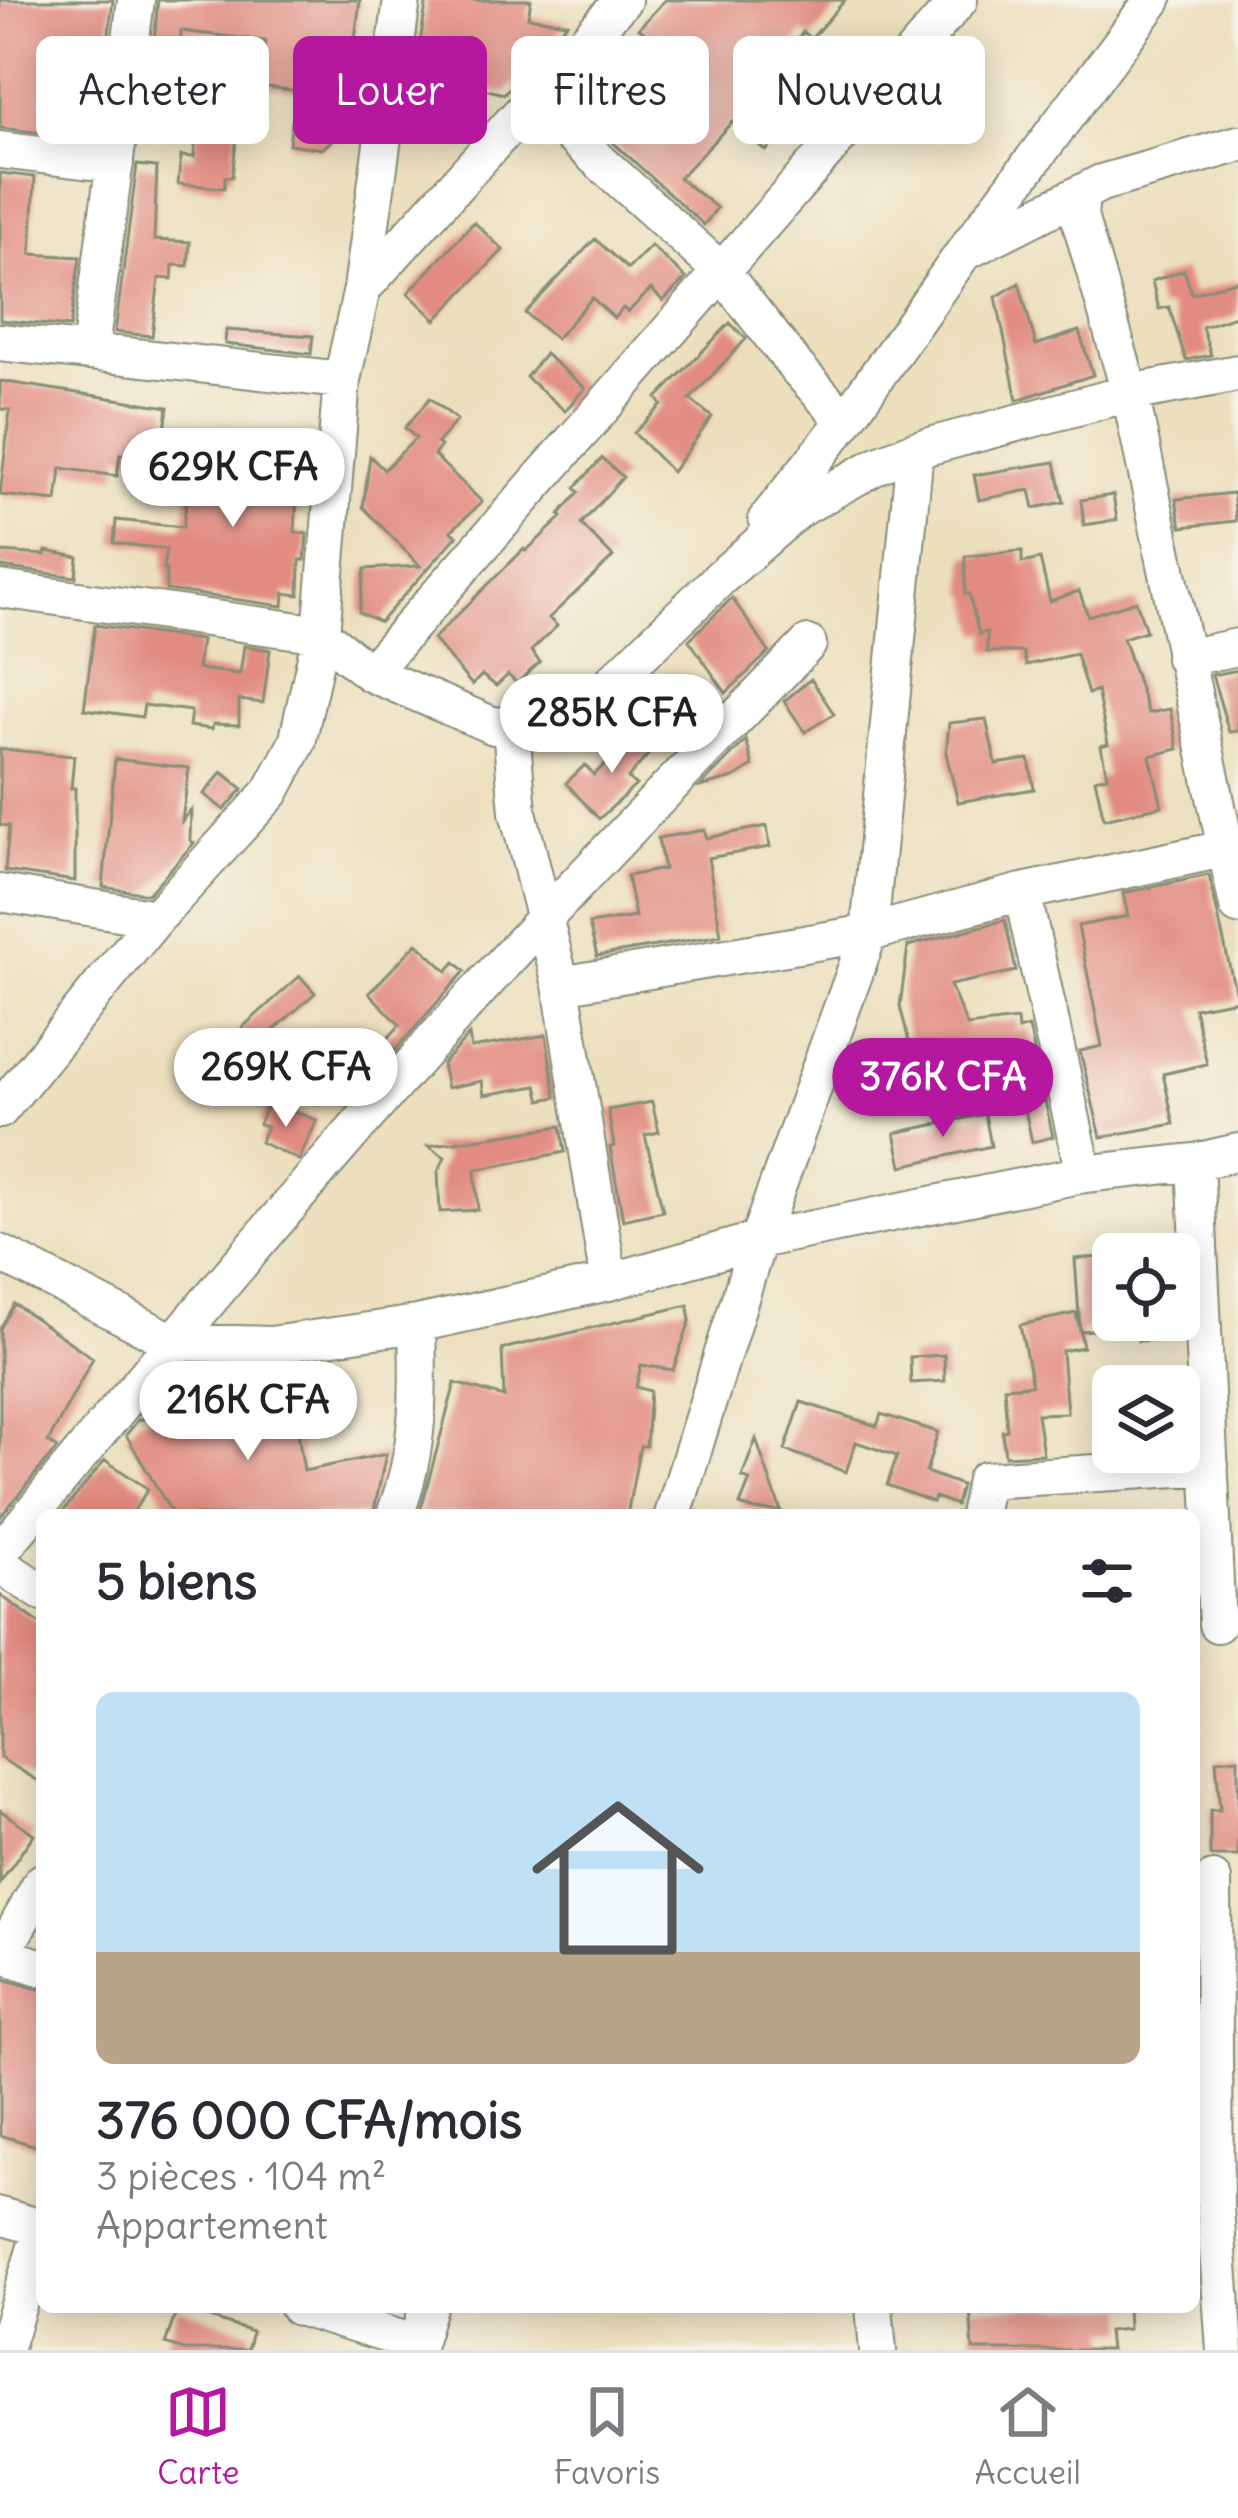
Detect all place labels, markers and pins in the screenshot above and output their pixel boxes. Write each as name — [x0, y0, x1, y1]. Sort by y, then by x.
pin: 629K CFA — [109, 428, 357, 530]
pin: 285K CFA — [488, 674, 736, 776]
pin: 269K CFA — [162, 1028, 410, 1130]
pin: 376K CFA — [819, 1038, 1067, 1140]
pin: 216K CFA — [124, 1361, 372, 1463]

